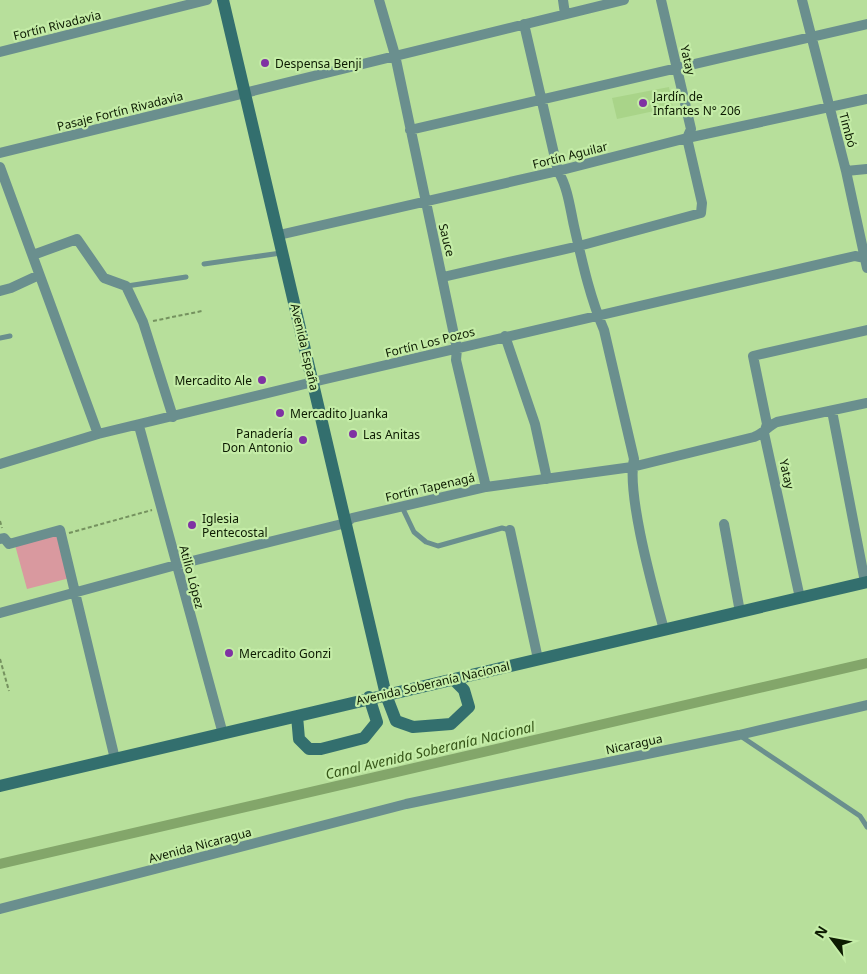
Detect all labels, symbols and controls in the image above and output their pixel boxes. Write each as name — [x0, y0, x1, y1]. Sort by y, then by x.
street label: Fortín Rivadavia — [11, 6, 103, 44]
street label: Yatay — [676, 43, 700, 77]
place label: Despensa Benji — [275, 55, 362, 72]
marker: Despensa Benji — [259, 57, 271, 69]
street label: Pasaje Fortín Rivadavia — [55, 87, 185, 135]
place label: Jardín de Infantes N° 206 — [652, 88, 741, 119]
marker: Jardín de Infantes N° 206 — [637, 97, 649, 109]
street label: Timbó — [835, 111, 861, 149]
street label: Fortín Aguilar — [531, 137, 609, 173]
street label: Sauce — [435, 222, 459, 258]
street label: Avenida España — [287, 302, 323, 392]
street label: Fortín Los Pozos — [383, 323, 477, 361]
place label: Mercadito Ale — [174, 372, 252, 389]
marker: Mercadito Ale — [256, 374, 268, 386]
place label: Mercadito Juanka — [290, 405, 388, 422]
marker: Mercadito Juanka — [274, 407, 286, 419]
place label: Panadería Don Antonio — [222, 425, 293, 456]
place label: Las Anitas — [363, 426, 420, 443]
marker: Las Anitas — [347, 428, 359, 440]
marker: Panadería Don Antonio — [297, 434, 309, 446]
street label: Yatay — [775, 457, 799, 491]
street label: Fortín Tapenagá — [384, 468, 476, 506]
place label: Iglesia Pentecostal — [202, 510, 267, 541]
marker: Iglesia Pentecostal — [186, 519, 198, 531]
street label: Atilio López — [175, 543, 209, 611]
place label: Mercadito Gonzi — [239, 645, 331, 662]
marker: Mercadito Gonzi — [223, 647, 235, 659]
street label: Avenida Soberanía Nacional — [354, 657, 512, 709]
water label: Canal Avenida Soberanía Nacional — [323, 717, 537, 783]
street label: Nicaragua — [604, 730, 664, 758]
street label: Avenida Nicaragua — [147, 823, 253, 867]
north arrow — [807, 914, 857, 964]
text: N — [809, 922, 832, 942]

